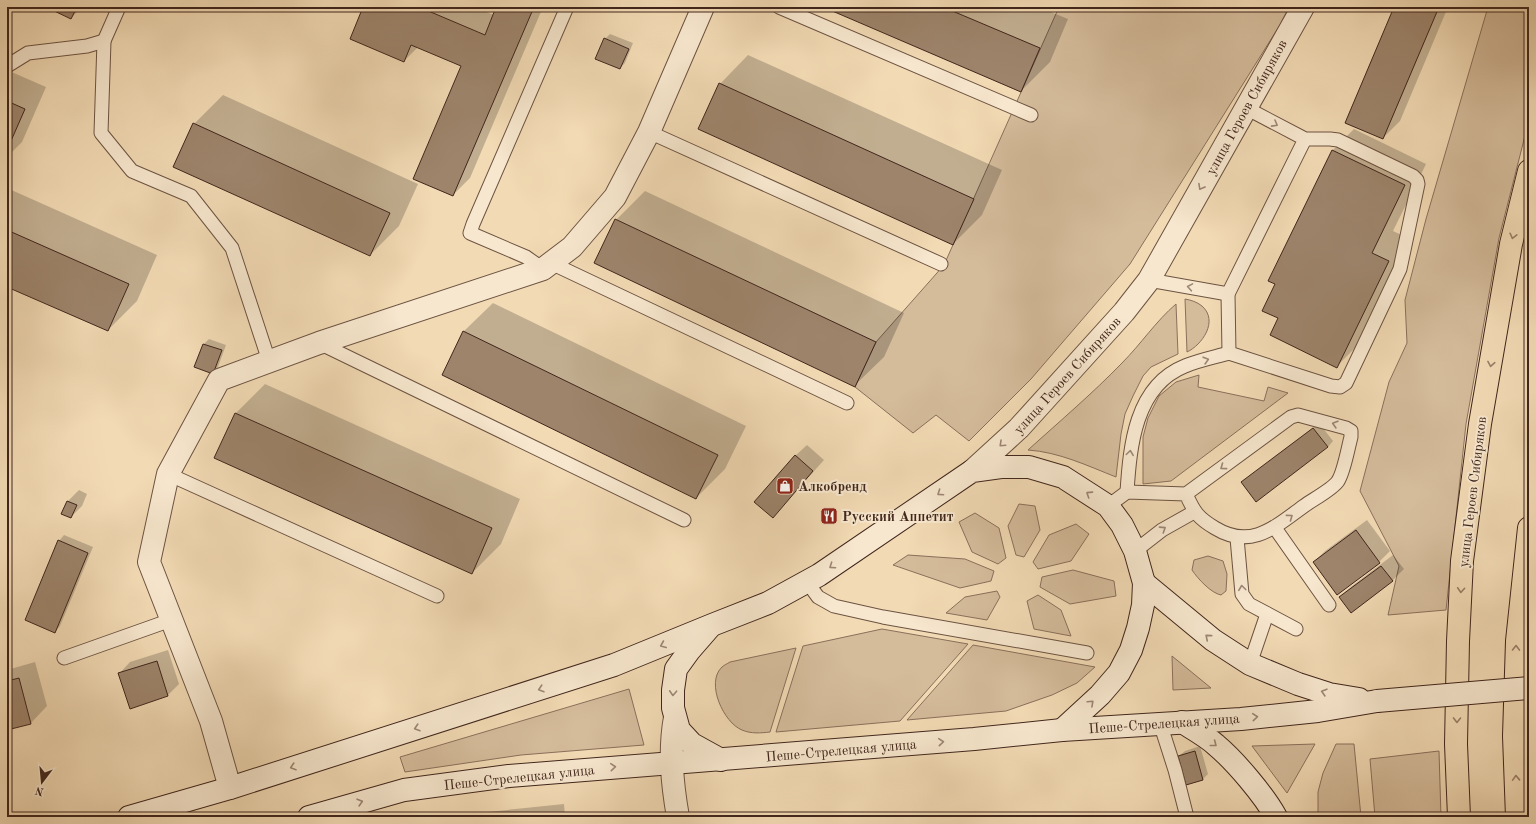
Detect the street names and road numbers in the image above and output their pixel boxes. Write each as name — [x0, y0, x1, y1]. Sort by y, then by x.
street label: улица Героев Сибиряков — [1204, 37, 1290, 177]
street label: улица Героев Сибиряков — [1012, 314, 1124, 437]
street label: улица Героев Сибиряков — [1457, 415, 1489, 568]
street label: Пеше-Стрелецкая улица — [1088, 712, 1240, 736]
street label: Пеше-Стрелецкая улица — [765, 737, 917, 765]
street label: Пеше-Стрелецкая улица — [443, 763, 595, 793]

